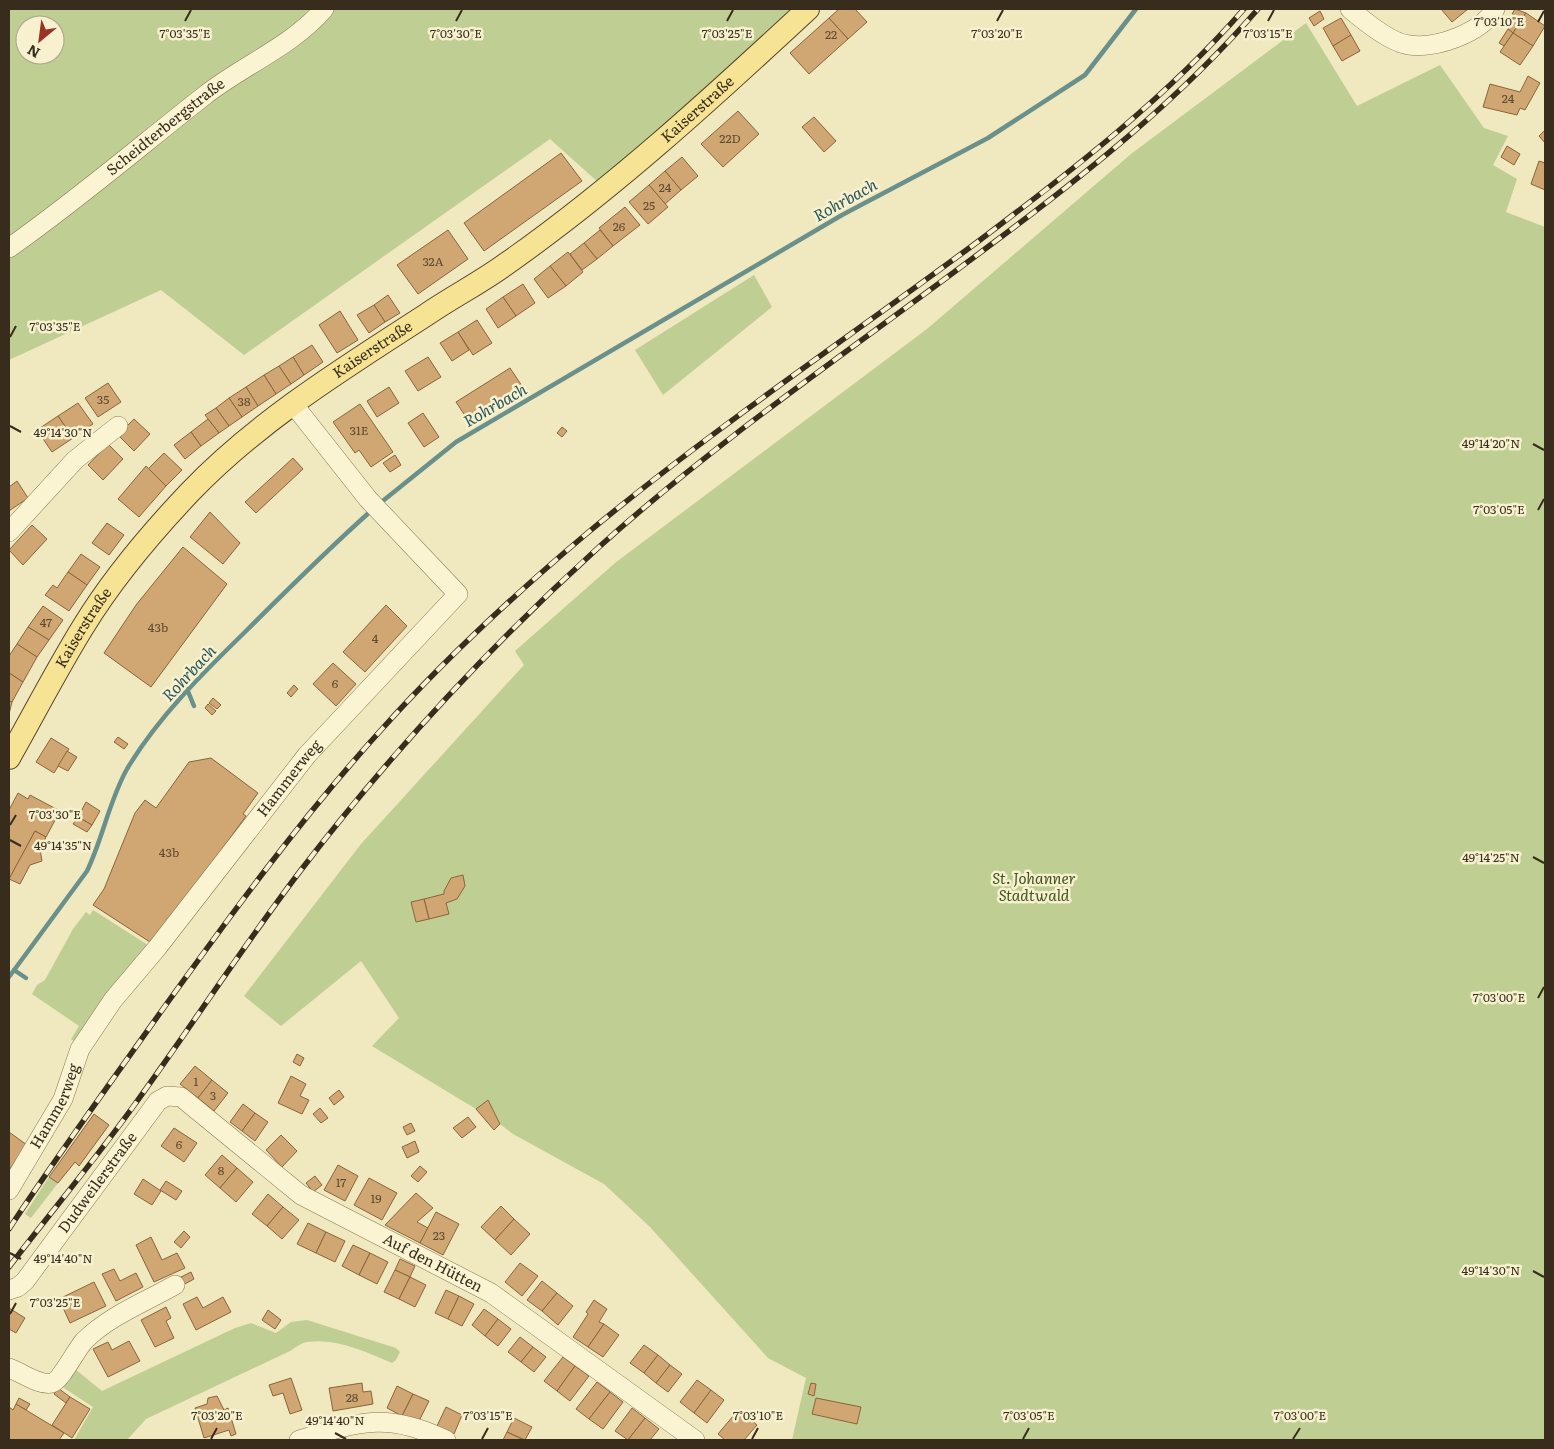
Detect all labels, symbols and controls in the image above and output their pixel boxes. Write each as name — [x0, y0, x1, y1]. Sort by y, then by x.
text: 7°03'10"E — [1474, 12, 1524, 30]
north arrow — [15, 15, 65, 65]
text: 7°03'35"E — [160, 24, 211, 42]
text: 7°03'30"E — [430, 24, 482, 42]
text: 7°03'25"E — [702, 24, 753, 42]
text: 7°03'20"E — [971, 24, 1023, 42]
text: 7°03'15"E — [1243, 24, 1293, 42]
house number: 22 — [825, 25, 837, 43]
text: N — [23, 41, 43, 64]
street label: Kaiserstraße — [655, 69, 739, 147]
street label: Scheidterbergstraße — [100, 71, 229, 180]
house number: 24 — [1502, 89, 1515, 107]
house number: 22D — [719, 129, 741, 147]
water label: Rohrbach — [808, 171, 881, 227]
house number: 24 — [659, 178, 672, 196]
house number: 25 — [643, 196, 655, 214]
house number: 26 — [613, 217, 626, 235]
house number: 32A — [422, 252, 444, 270]
street label: Kaiserstraße — [327, 314, 416, 383]
text: 7°03'35"E — [30, 317, 81, 335]
water label: Rohrbach — [458, 376, 531, 432]
house number: 35 — [97, 390, 109, 408]
house number: 38 — [237, 392, 251, 410]
house number: 31E — [349, 421, 369, 439]
text: 49°14'30"N — [34, 423, 92, 441]
text: 49°14'20"N — [1462, 434, 1520, 452]
text: 7°03'05"E — [1473, 500, 1525, 518]
street label: Kaiserstraße — [48, 582, 116, 672]
house number: 47 — [40, 613, 52, 631]
house number: 43b — [148, 618, 168, 636]
house number: 4 — [372, 629, 379, 647]
water label: Rohrbach — [156, 638, 221, 706]
house number: 6 — [332, 674, 339, 692]
street label: Hammerweg — [250, 733, 327, 821]
text: 7°03'30"E — [29, 805, 81, 823]
text: 49°14'35"N — [34, 836, 92, 854]
house number: 43b — [159, 843, 179, 861]
text: 49°14'25"N — [1462, 848, 1520, 866]
park label: St. Johanner Stadtwald — [992, 866, 1076, 906]
text: 7°03'00"E — [1473, 988, 1525, 1006]
street label: Hammerweg — [23, 1059, 84, 1153]
house number: 1 — [194, 1072, 199, 1090]
house number: 3 — [210, 1086, 216, 1104]
street label: Dudweilerstraße — [51, 1126, 142, 1237]
house number: 6 — [176, 1135, 183, 1153]
house number: 8 — [218, 1161, 225, 1179]
house number: 17 — [336, 1173, 346, 1191]
house number: 19 — [370, 1189, 382, 1207]
street label: Auf den Hütten — [380, 1226, 487, 1297]
house number: 23 — [433, 1226, 445, 1244]
text: 49°14'40"N — [34, 1249, 92, 1267]
text: 49°14'30"N — [1462, 1261, 1520, 1279]
text: 7°03'25"E — [30, 1293, 81, 1311]
house number: 28 — [346, 1388, 359, 1406]
text: 7°03'20"E — [191, 1406, 243, 1424]
text: 7°03'15"E — [463, 1406, 513, 1424]
text: 7°03'10"E — [733, 1406, 783, 1424]
text: 7°03'05"E — [1003, 1406, 1055, 1424]
text: 7°03'00"E — [1274, 1406, 1326, 1424]
text: 49°14'40"N — [306, 1411, 364, 1429]

